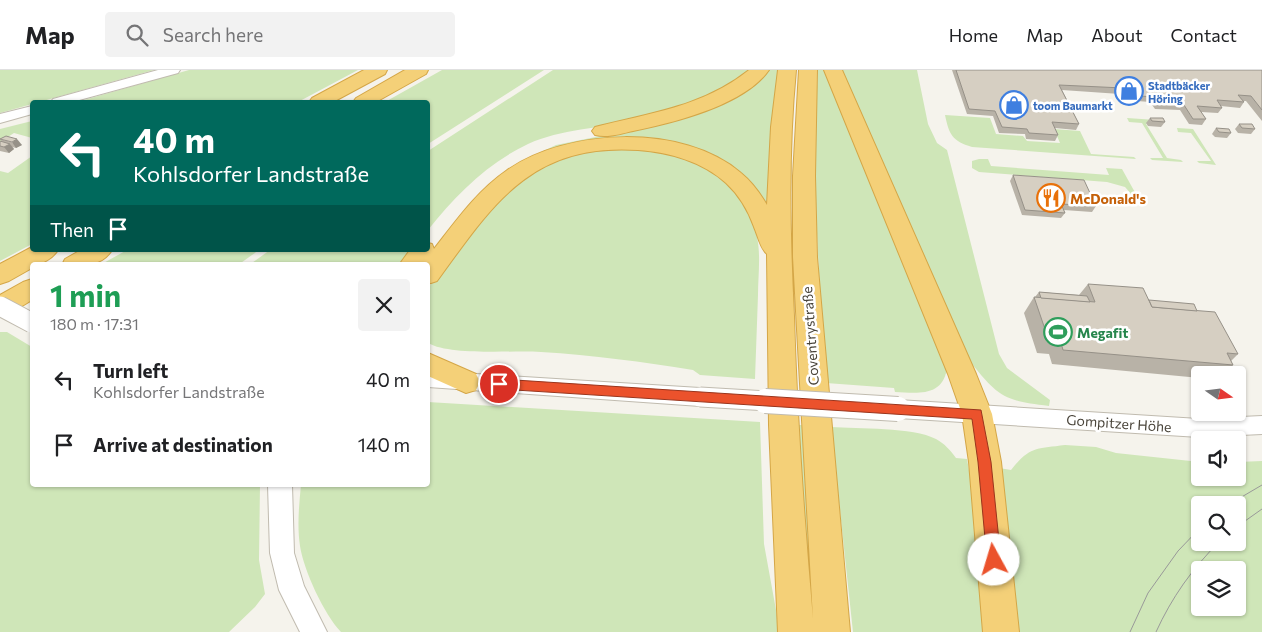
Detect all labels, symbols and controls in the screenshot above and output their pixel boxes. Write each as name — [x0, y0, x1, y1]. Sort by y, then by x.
search box — [105, 12, 455, 57]
text: Map — [25, 20, 75, 49]
icon: search — [123, 21, 151, 49]
text: Search here — [163, 23, 263, 46]
text: Home — [949, 24, 998, 46]
text: Map — [1026, 24, 1063, 46]
text: About — [1091, 24, 1143, 46]
text: Contact — [1171, 24, 1237, 46]
shop icon: Stadtbäcker Höring — [1114, 76, 1144, 106]
place label: Stadtbäcker Höring — [1148, 79, 1210, 105]
shop icon: toom Baumarkt — [999, 90, 1029, 120]
place label: toom Baumarkt — [1033, 99, 1113, 112]
text: 40 m — [133, 117, 215, 160]
icon: left — [50, 120, 115, 185]
text: Kohlsdorfer Landstraße — [133, 160, 369, 187]
restaurant icon: McDonald's — [1036, 183, 1066, 213]
place label: McDonald's — [1070, 190, 1146, 207]
icon: arrive — [104, 215, 132, 243]
text: Then — [50, 218, 94, 241]
text: 1 min — [50, 276, 121, 313]
button: close — [358, 279, 410, 331]
street label: Coventrystraße — [798, 286, 822, 386]
text: 180 m · 17:31 — [50, 314, 139, 333]
sports icon: Megafit — [1043, 317, 1073, 347]
place label: Megafit — [1077, 324, 1128, 341]
text: Turn left — [93, 359, 168, 382]
pin — [478, 363, 520, 405]
icon: left — [50, 366, 78, 394]
north arrow — [1191, 366, 1246, 421]
map controls — [1191, 366, 1246, 616]
text: 40 m — [366, 368, 410, 391]
icon: arrive — [485, 370, 513, 398]
text: Kohlsdorfer Landstraße — [93, 382, 265, 401]
street label: Gompitzer Höhe — [1066, 411, 1172, 435]
icon: arrive — [50, 431, 78, 459]
button: sound — [1191, 431, 1246, 486]
text: Arrive at destination — [93, 433, 273, 456]
text: 140 m — [358, 433, 410, 456]
button: search — [1191, 496, 1246, 551]
position arrow — [967, 533, 1019, 585]
button: layers — [1191, 561, 1246, 616]

